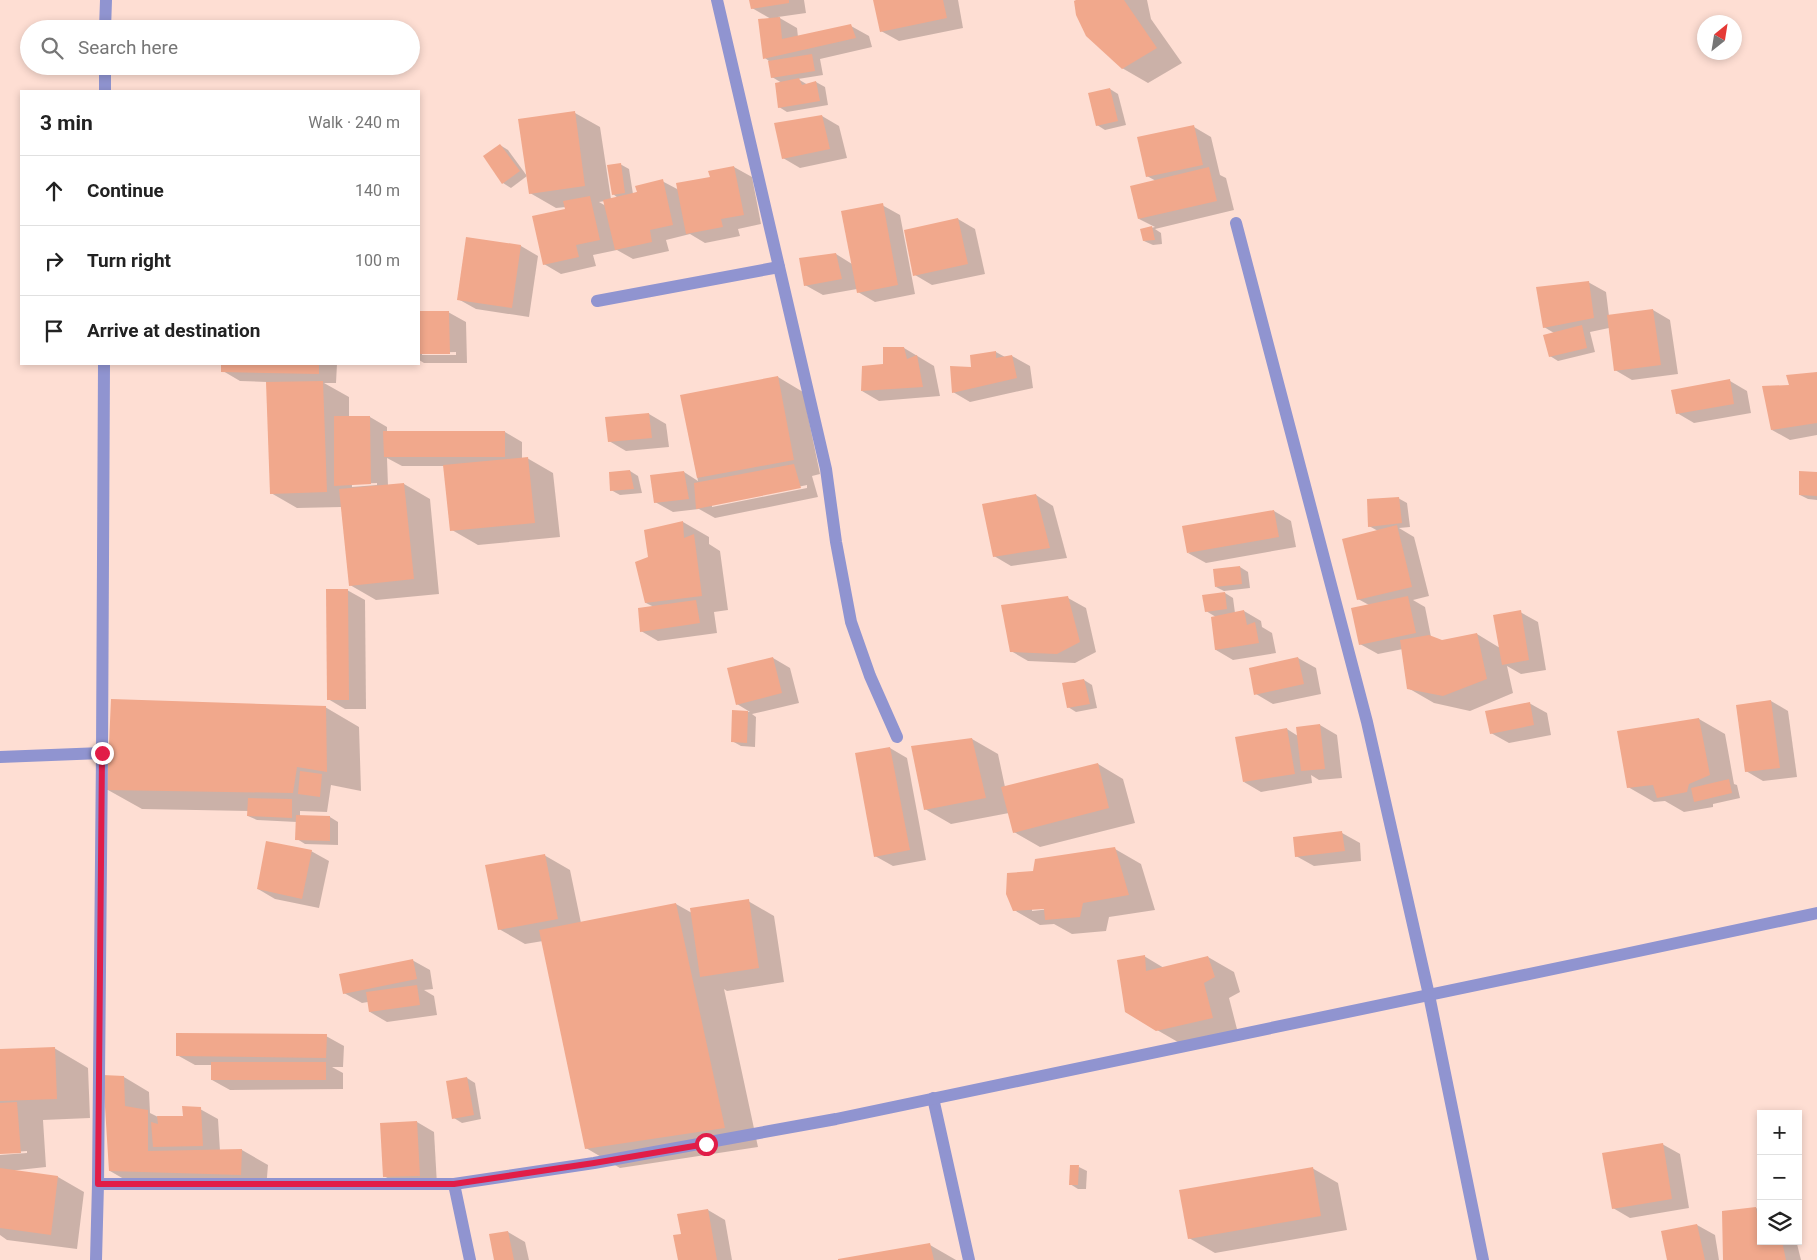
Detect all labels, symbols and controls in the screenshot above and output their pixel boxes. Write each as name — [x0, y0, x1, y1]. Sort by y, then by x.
north arrow — [1697, 15, 1742, 60]
search box — [20, 20, 420, 75]
icon: search — [38, 34, 66, 62]
text: Search here — [78, 36, 178, 59]
text: 3 min — [40, 111, 93, 135]
text: Walk · 240 m — [308, 113, 400, 132]
icon: ahead — [40, 177, 68, 205]
text: Continue — [87, 179, 164, 202]
text: 140 m — [355, 181, 400, 200]
icon: right — [40, 247, 68, 275]
text: Turn right — [87, 249, 171, 272]
text: 100 m — [355, 251, 400, 270]
icon: arrive — [40, 317, 68, 345]
text: Arrive at destination — [87, 319, 260, 342]
route end — [91, 742, 114, 765]
map controls — [1757, 1110, 1802, 1245]
button: + — [1757, 1110, 1802, 1155]
route start — [695, 1133, 718, 1156]
button: − — [1757, 1155, 1802, 1200]
button: layers — [1757, 1200, 1802, 1245]

